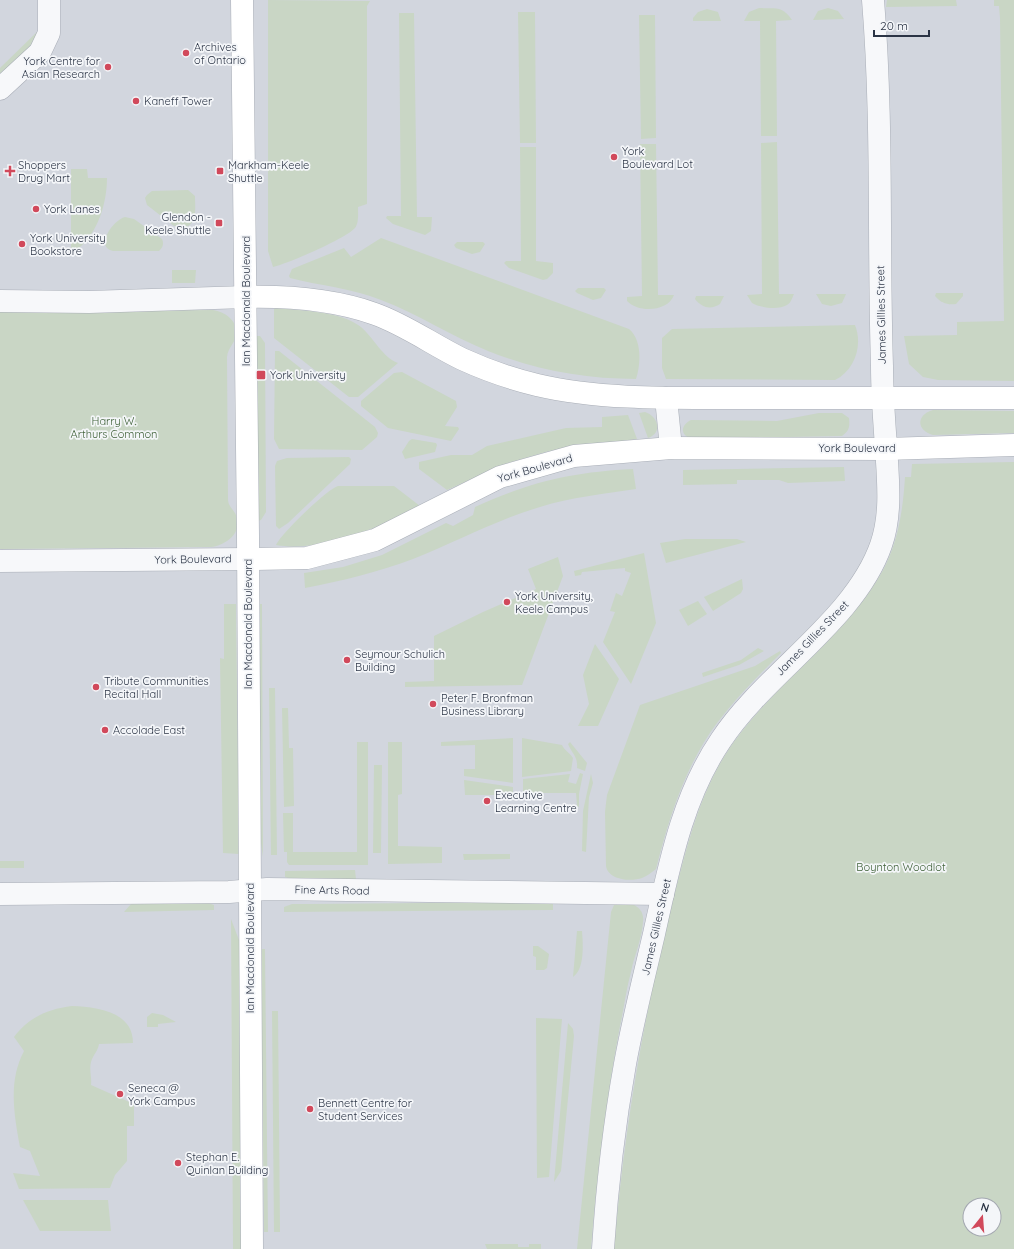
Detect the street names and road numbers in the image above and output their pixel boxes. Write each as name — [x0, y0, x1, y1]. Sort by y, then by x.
street label: Ian Macdonald Boulevard — [239, 236, 253, 366]
street label: James Gillies Street — [873, 265, 889, 365]
street label: York Boulevard — [818, 441, 896, 455]
street label: York Boulevard — [496, 451, 574, 485]
street label: York Boulevard — [154, 551, 232, 567]
street label: Ian Macdonald Boulevard — [241, 559, 255, 689]
street label: James Gillies Street — [772, 597, 852, 679]
street label: James Gillies Street — [638, 877, 674, 977]
street label: Fine Arts Road — [294, 882, 370, 898]
street label: Ian Macdonald Boulevard — [243, 883, 257, 1013]

